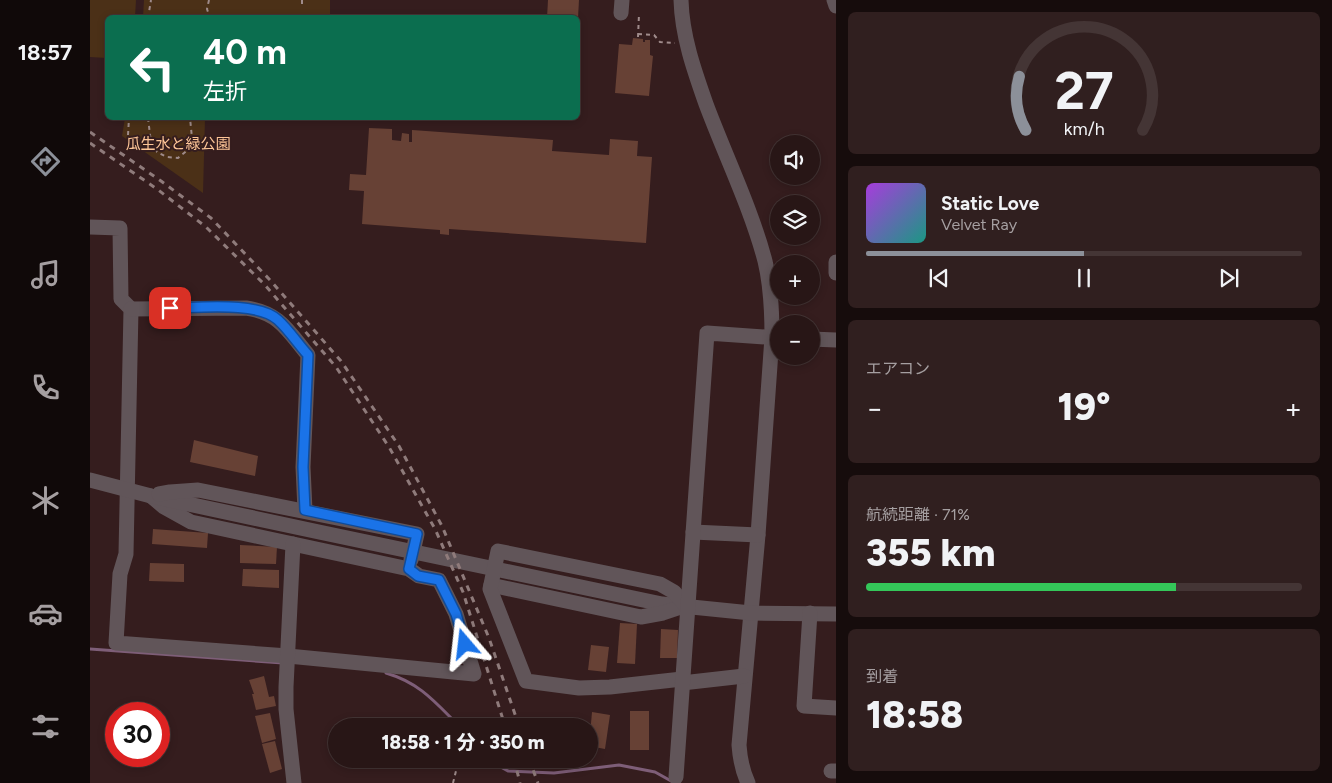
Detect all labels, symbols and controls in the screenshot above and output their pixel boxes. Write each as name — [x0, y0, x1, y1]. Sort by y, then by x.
text: 40 m — [203, 31, 287, 73]
icon: left — [120, 35, 185, 100]
text: 18:57 — [18, 39, 72, 66]
text: 27 — [1054, 60, 1114, 122]
text: 左折 — [203, 78, 247, 105]
text: km/h — [1064, 118, 1104, 139]
park label: 瓜生水と緑公園 — [125, 135, 231, 153]
map controls — [770, 135, 820, 365]
button: sound — [770, 135, 820, 185]
icon: directions — [28, 144, 63, 179]
text: Static Love — [941, 192, 1039, 215]
button: layers — [770, 195, 820, 245]
text: Velvet Ray — [941, 215, 1017, 234]
button: + — [770, 255, 820, 305]
icon: music — [28, 257, 63, 292]
icon: previous — [925, 264, 953, 292]
icon: pause — [1070, 264, 1098, 292]
icon: next — [1215, 264, 1243, 292]
pin — [149, 287, 191, 329]
icon: arrive — [156, 294, 184, 322]
button: − — [770, 315, 820, 365]
text: エアコン — [866, 359, 930, 378]
icon: phone — [28, 370, 63, 405]
text: 19° — [1057, 384, 1111, 430]
text: − — [866, 391, 883, 425]
text: + — [1285, 391, 1302, 425]
icon: climate — [28, 483, 63, 518]
text: 航続距離 · 71% — [866, 505, 970, 524]
text: 355 km — [866, 530, 995, 576]
icon: car — [28, 596, 63, 631]
position arrow — [438, 617, 490, 669]
text: 到着 — [866, 667, 898, 686]
text: 18:58 — [866, 692, 963, 738]
speed limit sign: 30 — [105, 702, 170, 767]
icon: filters — [28, 709, 63, 744]
text: 18:58 · 1 分 · 350 m — [381, 731, 545, 754]

